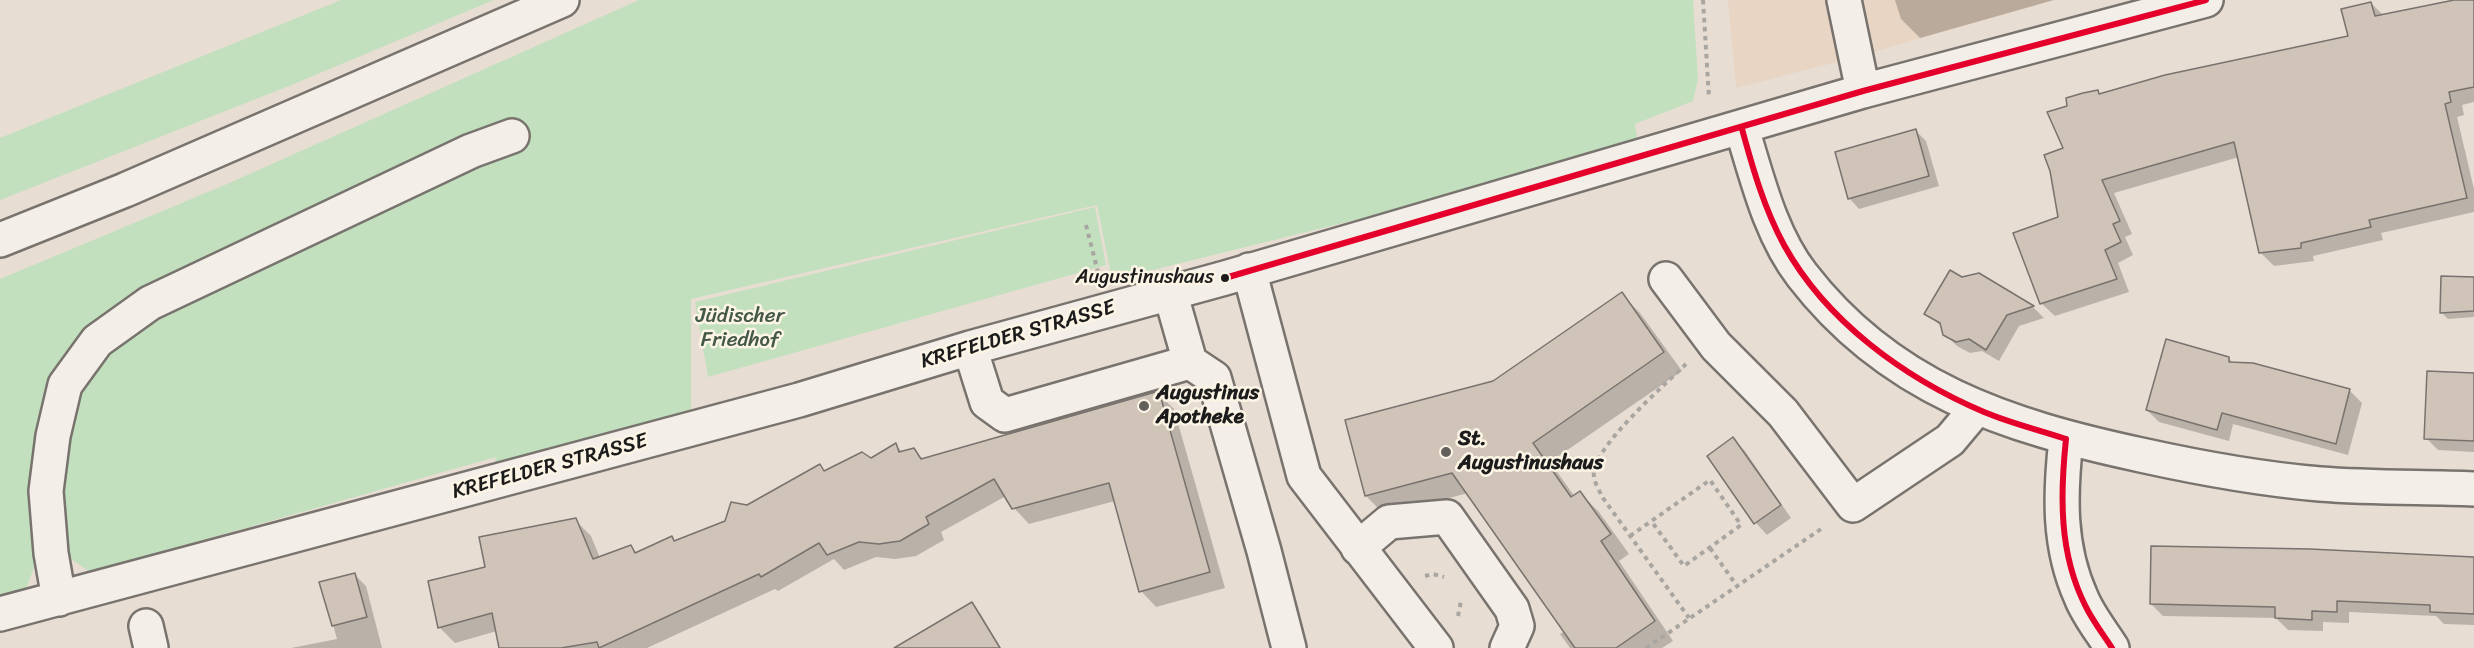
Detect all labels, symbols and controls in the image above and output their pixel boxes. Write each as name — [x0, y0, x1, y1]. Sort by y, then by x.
place label: Augustinushaus — [1075, 266, 1214, 290]
marker: Augustinushaus — [1219, 272, 1231, 284]
street label: KREFELDER STRASSE — [918, 295, 1118, 375]
park label: Jüdischer Friedhof — [696, 304, 784, 354]
place label: Augustinus Apotheke — [1156, 381, 1259, 431]
marker: Augustinus Apotheke — [1137, 399, 1151, 413]
place label: St. Augustinushaus — [1458, 427, 1604, 477]
street label: KREFELDER STRASSE — [450, 429, 650, 505]
marker: St. Augustinushaus — [1439, 445, 1453, 459]

